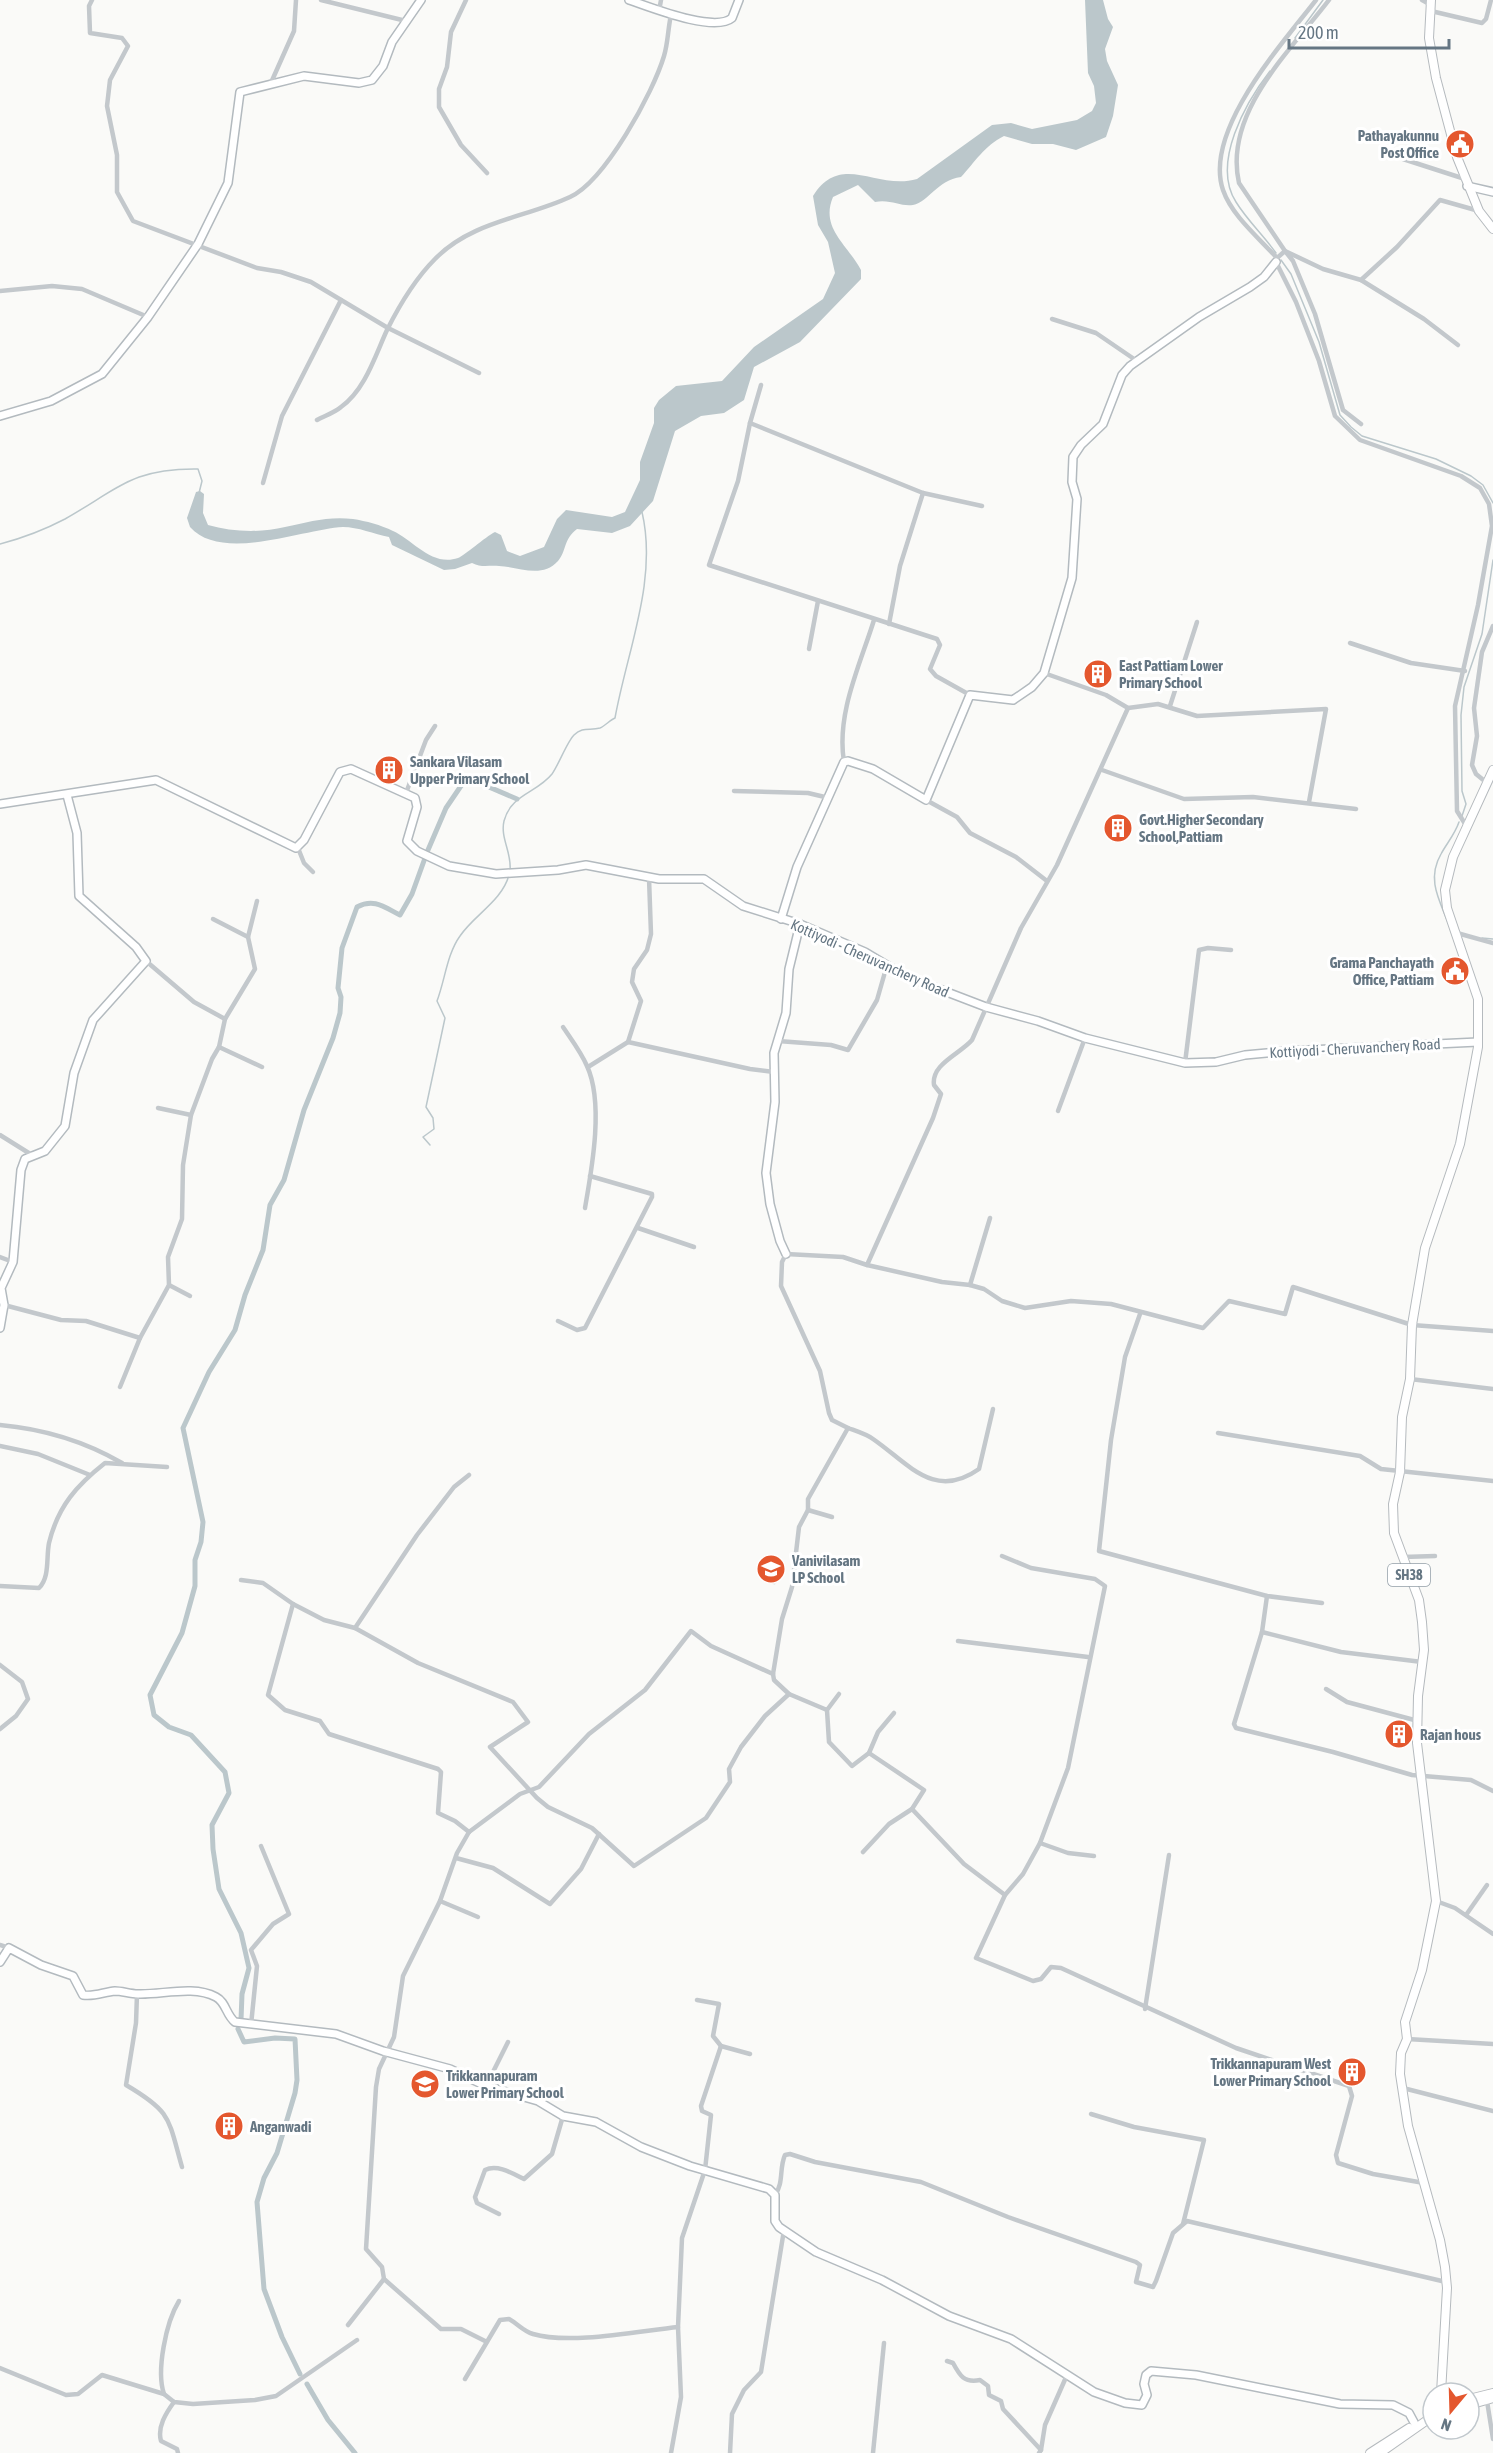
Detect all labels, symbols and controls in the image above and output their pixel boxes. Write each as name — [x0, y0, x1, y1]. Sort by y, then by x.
scale bar — [1289, 12, 1450, 50]
text: 200 m — [1298, 22, 1339, 43]
place label: Pathayakunnu Post Office — [1358, 127, 1439, 161]
public building icon: Pathayakunnu Post Office — [1444, 128, 1476, 160]
place label: East Pattiam Lower Primary School — [1119, 657, 1223, 691]
building icon: East Pattiam Lower Primary School — [1082, 658, 1114, 690]
place label: Sankara Vilasam Upper Primary School — [410, 753, 530, 787]
building icon: Sankara Vilasam Upper Primary School — [373, 754, 405, 786]
place label: Govt.Higher Secondary School,Pattiam — [1139, 811, 1265, 845]
building icon: Govt.Higher Secondary School,Pattiam — [1102, 812, 1134, 844]
street label: Kottiyodi - Cheruvanchery Road — [788, 915, 952, 1001]
place label: Grama Panchayath Office, Pattiam — [1329, 954, 1434, 988]
public building icon: Grama Panchayath Office, Pattiam — [1439, 955, 1471, 987]
street label: Kottiyodi - Cheruvanchery Road — [1269, 1035, 1441, 1061]
place label: Vanivilasam LP School — [791, 1552, 860, 1586]
school or university icon: Vanivilasam LP School — [755, 1553, 787, 1585]
road number: SH38 — [1388, 1564, 1430, 1586]
building icon: Rajan hous — [1383, 1718, 1415, 1750]
place label: Rajan hous — [1420, 1726, 1482, 1743]
place label: Trikkannapuram West Lower Primary School — [1211, 2055, 1332, 2089]
building icon: Trikkannapuram West Lower Primary School — [1336, 2056, 1368, 2088]
place label: Trikkannapuram Lower Primary School — [446, 2067, 565, 2101]
school or university icon: Trikkannapuram Lower Primary School — [409, 2068, 441, 2100]
building icon: Anganwadi — [213, 2110, 245, 2142]
place label: Anganwadi — [249, 2118, 311, 2135]
north arrow — [1421, 2381, 1481, 2441]
text: N — [1439, 2415, 1454, 2435]

